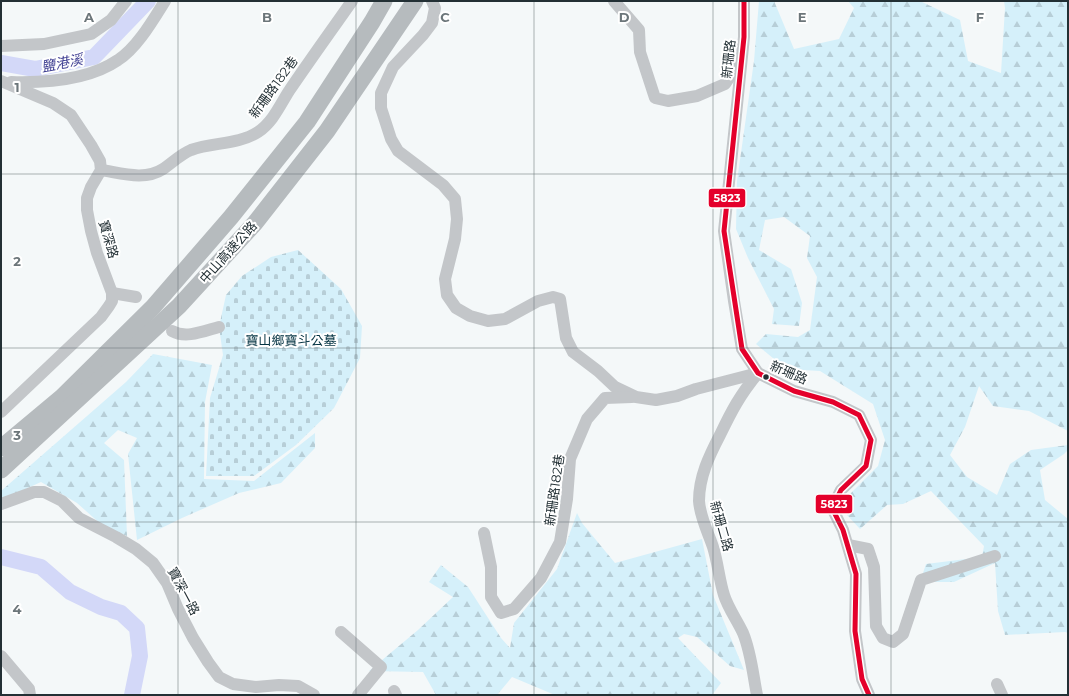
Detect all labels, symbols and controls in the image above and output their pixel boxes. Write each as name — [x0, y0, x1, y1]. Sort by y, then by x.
text: A — [83, 9, 95, 25]
text: B — [262, 9, 272, 25]
text: C — [440, 9, 450, 25]
text: D — [619, 9, 630, 25]
text: E — [798, 9, 807, 25]
text: F — [976, 9, 984, 25]
street label: 新珊路 — [718, 39, 738, 79]
water label: 鹽港溪 — [40, 50, 86, 76]
street label: 新珊路182巷 — [245, 53, 301, 121]
text: 1 — [14, 79, 20, 95]
line badge: 5823 — [708, 188, 746, 208]
text: 5823 — [714, 191, 741, 205]
street label: 寶深路 — [96, 218, 122, 260]
street label: 中山高速公路 — [196, 218, 260, 286]
text: 2 — [13, 253, 21, 269]
park label: 寶山鄉寶斗公墓 — [245, 332, 337, 348]
street label: 新珊路 — [768, 357, 810, 387]
unlabelled marker — [761, 372, 771, 382]
text: 3 — [12, 427, 21, 443]
street label: 新珊路182巷 — [541, 453, 567, 527]
line badge: 5823 — [815, 494, 853, 514]
text: 5823 — [821, 497, 848, 511]
street label: 新珊二路 — [707, 499, 737, 553]
street label: 寶深一路 — [165, 564, 203, 618]
text: 4 — [13, 601, 22, 617]

